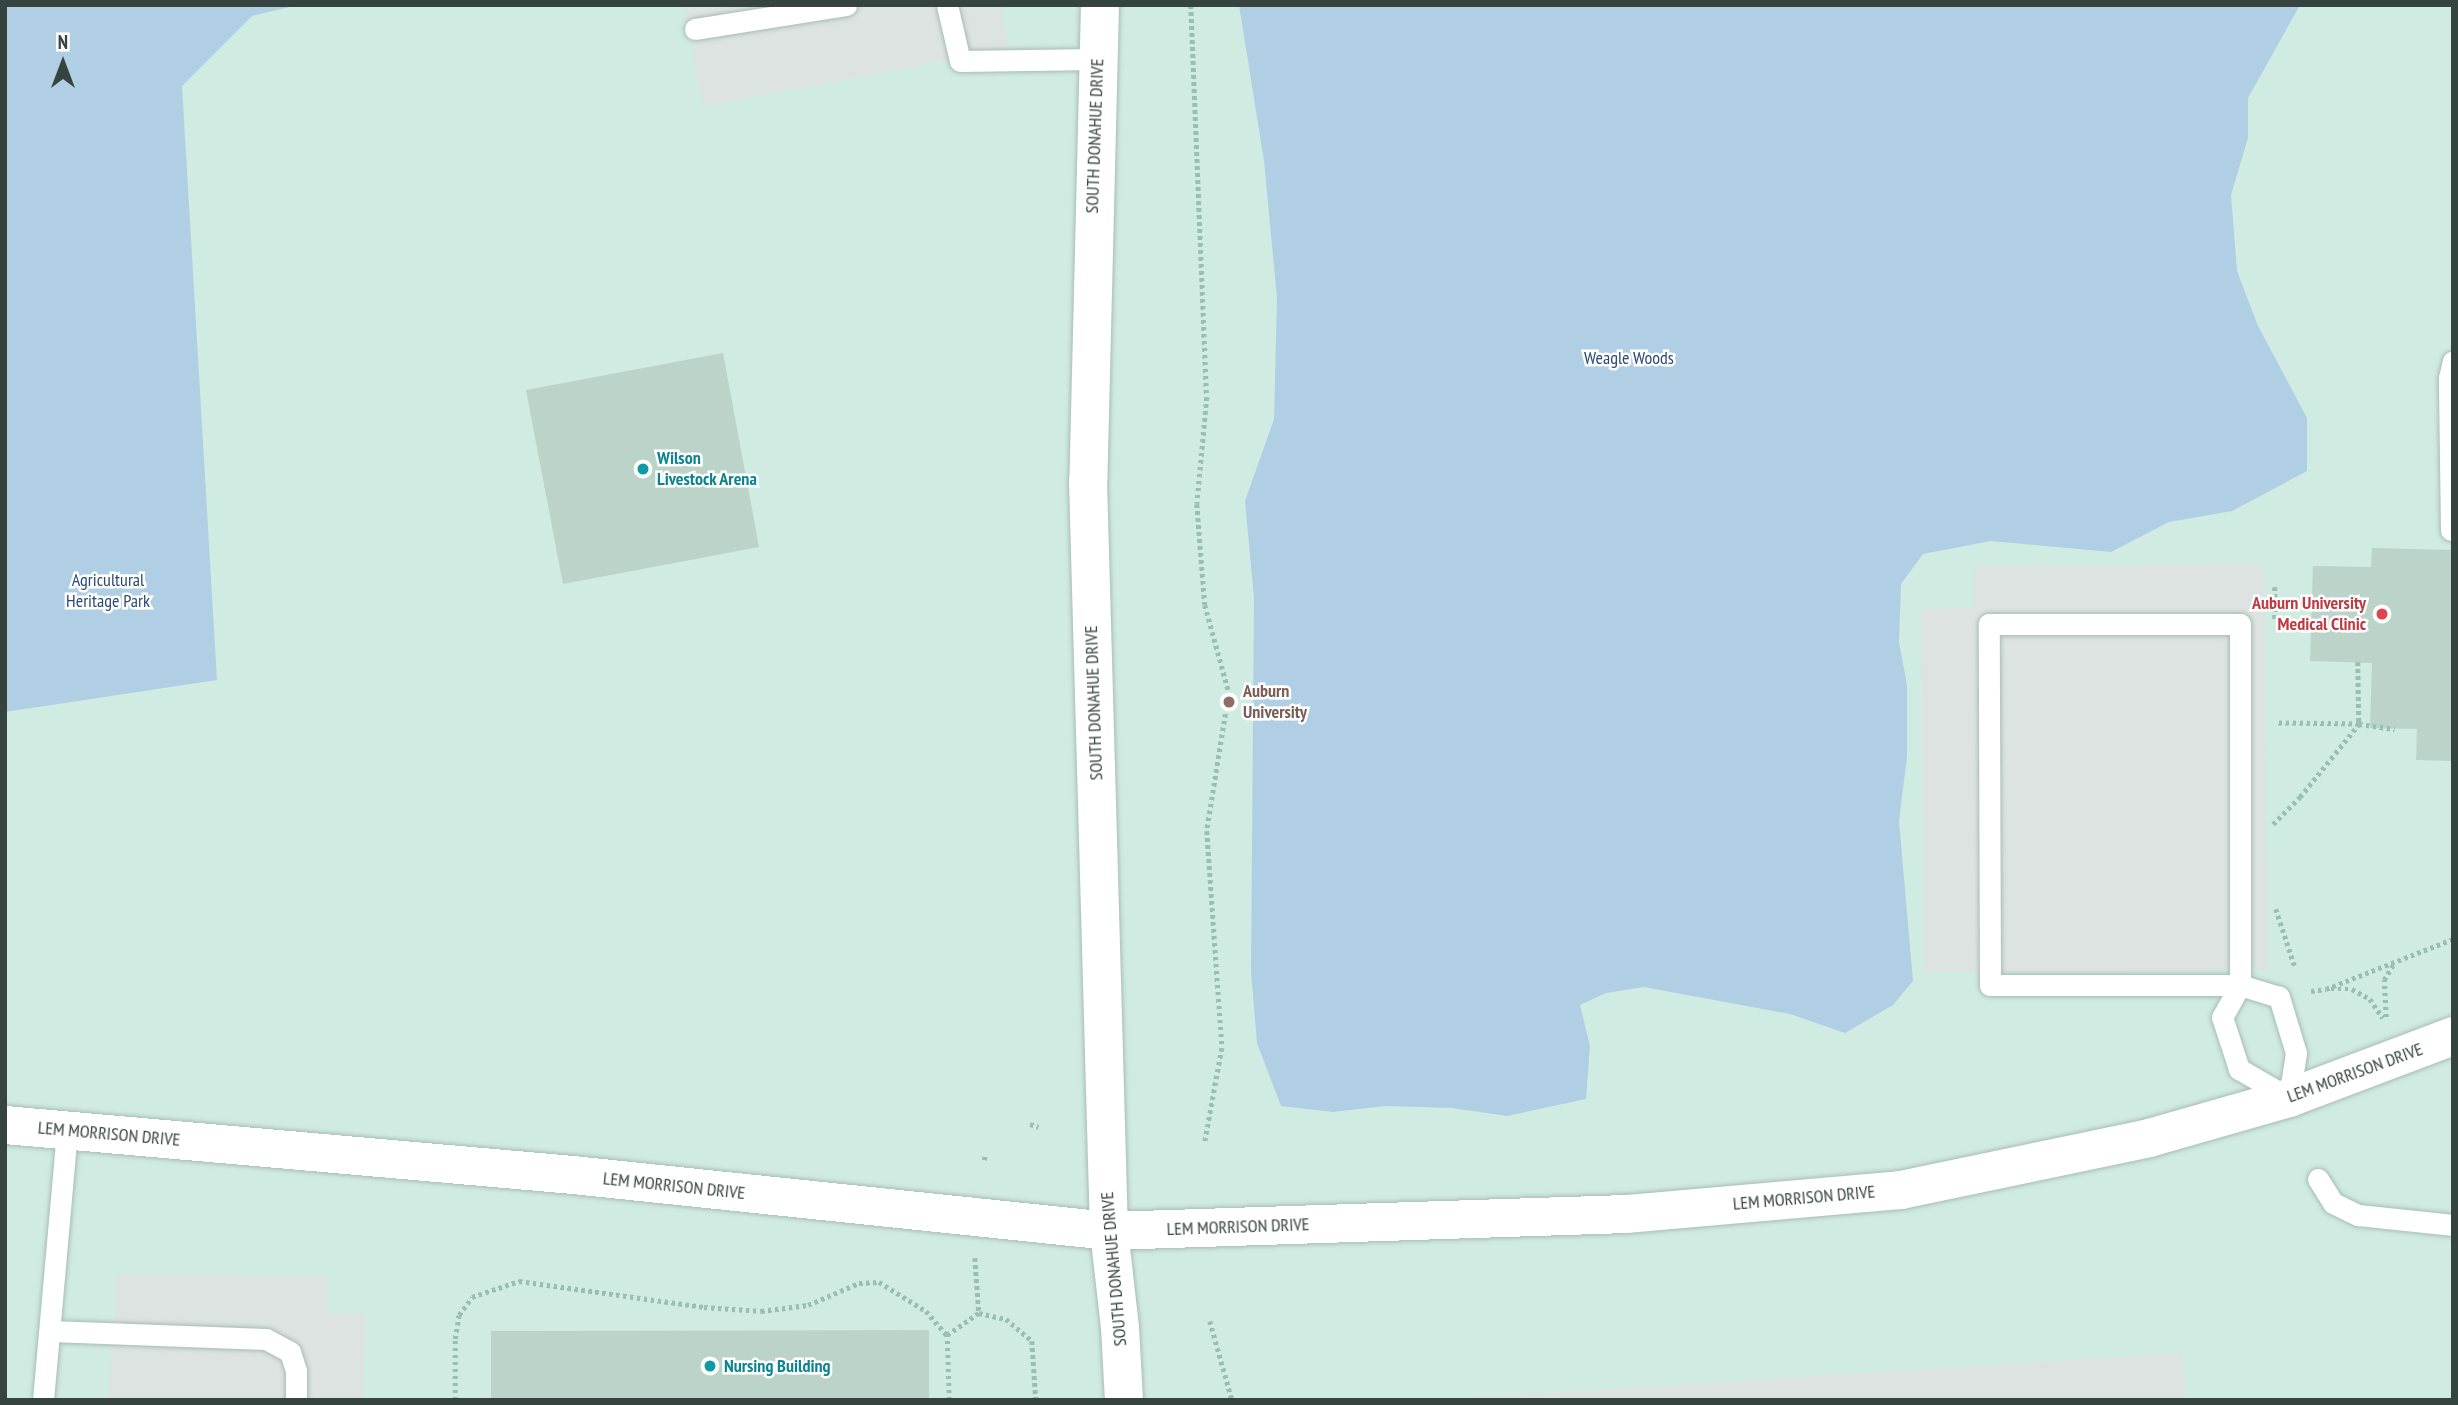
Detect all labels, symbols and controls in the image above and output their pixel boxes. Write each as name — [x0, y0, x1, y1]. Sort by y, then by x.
north arrow — [28, 28, 98, 98]
text: N — [58, 30, 68, 54]
street label: SOUTH DONAHUE DRIVE — [1082, 58, 1108, 214]
park label: Weagle Woods — [1584, 347, 1674, 369]
place label: Wilson Livestock Arena — [657, 448, 758, 490]
marker: Wilson Livestock Arena — [635, 461, 651, 477]
park label: Agricultural Heritage Park — [66, 570, 150, 612]
place label: Auburn University Medical Clinic — [2252, 593, 2366, 636]
marker: Auburn University Medical Clinic — [2372, 604, 2392, 624]
street label: SOUTH DONAHUE DRIVE — [1081, 625, 1107, 781]
place label: Auburn University — [1243, 681, 1307, 724]
marker: Auburn University — [1221, 694, 1237, 710]
street label: LEM MORRISON DRIVE — [2284, 1038, 2426, 1108]
street label: LEM MORRISON DRIVE — [37, 1117, 181, 1151]
street label: LEM MORRISON DRIVE — [602, 1168, 746, 1204]
street label: LEM MORRISON DRIVE — [1732, 1181, 1876, 1215]
street label: SOUTH DONAHUE DRIVE — [1096, 1191, 1132, 1347]
street label: LEM MORRISON DRIVE — [1166, 1214, 1310, 1240]
place label: Nursing Building — [724, 1355, 831, 1377]
marker: Nursing Building — [702, 1358, 718, 1374]

